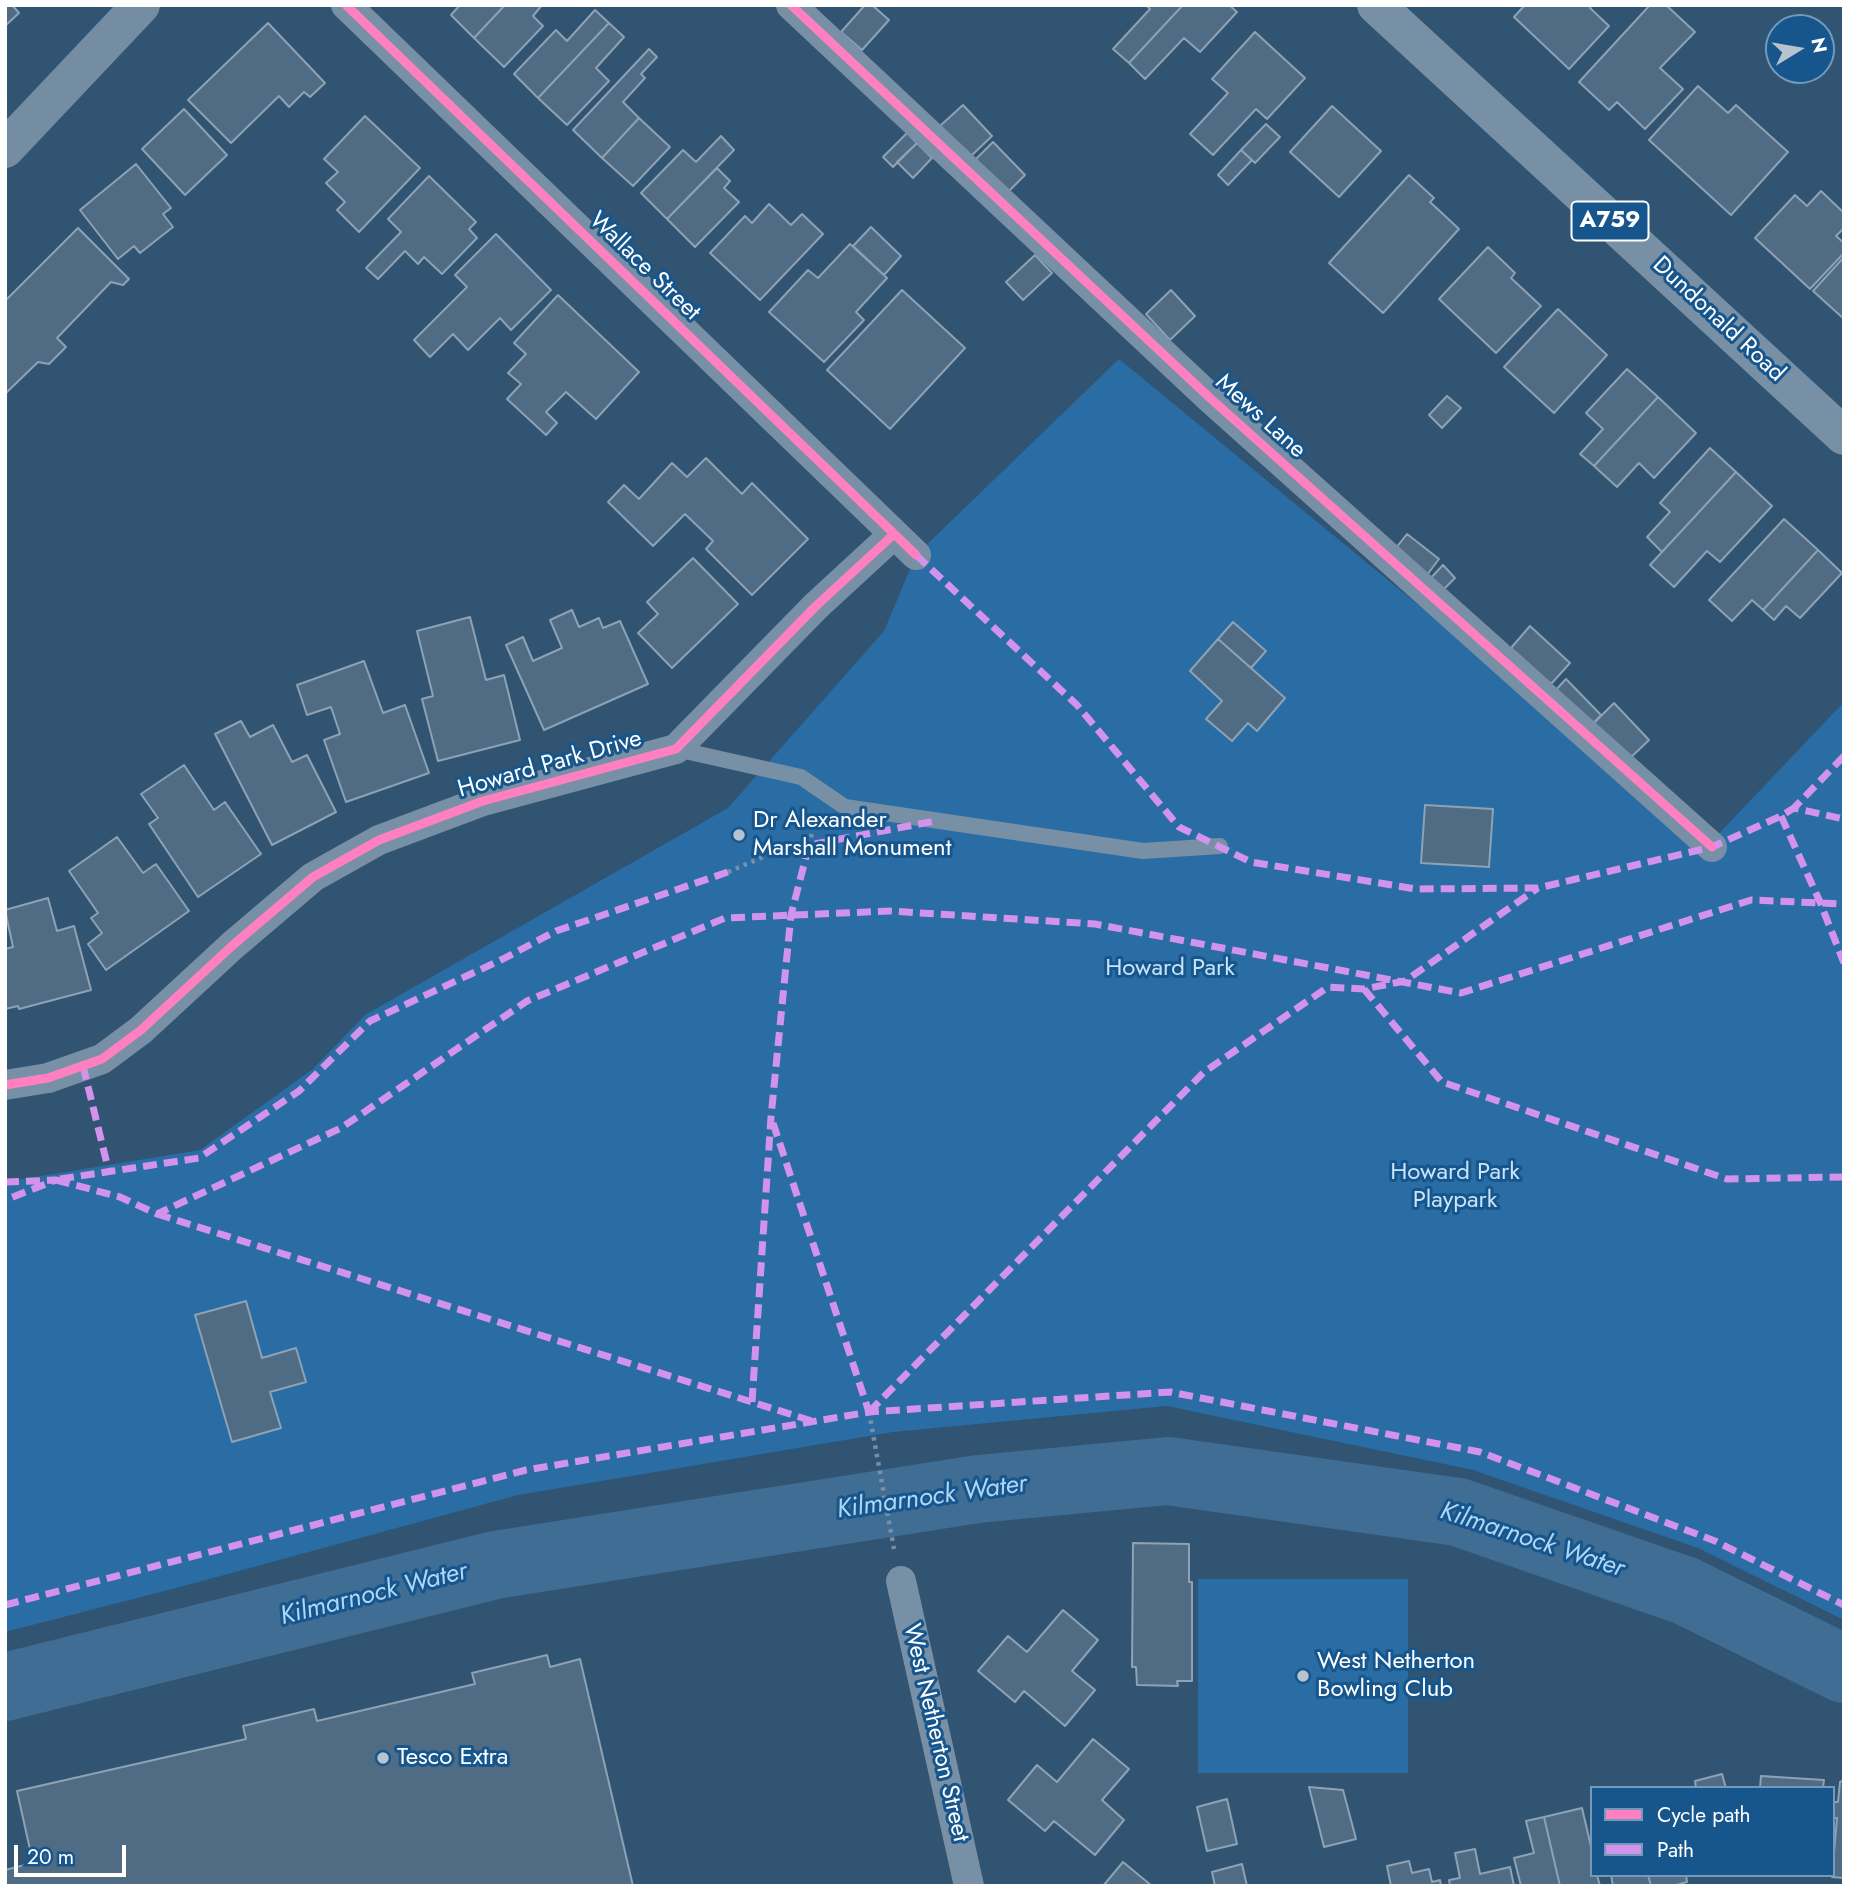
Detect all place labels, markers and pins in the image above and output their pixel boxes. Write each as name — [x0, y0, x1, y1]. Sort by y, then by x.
place label: Dr Alexander Marshall Monument — [753, 807, 951, 863]
marker: Dr Alexander Marshall Monument — [731, 827, 747, 843]
place label: West Netherton Bowling Club — [1317, 1648, 1475, 1704]
marker: West Netherton Bowling Club — [1295, 1668, 1311, 1684]
place label: Tesco Extra — [397, 1744, 508, 1772]
marker: Tesco Extra — [375, 1750, 391, 1766]

